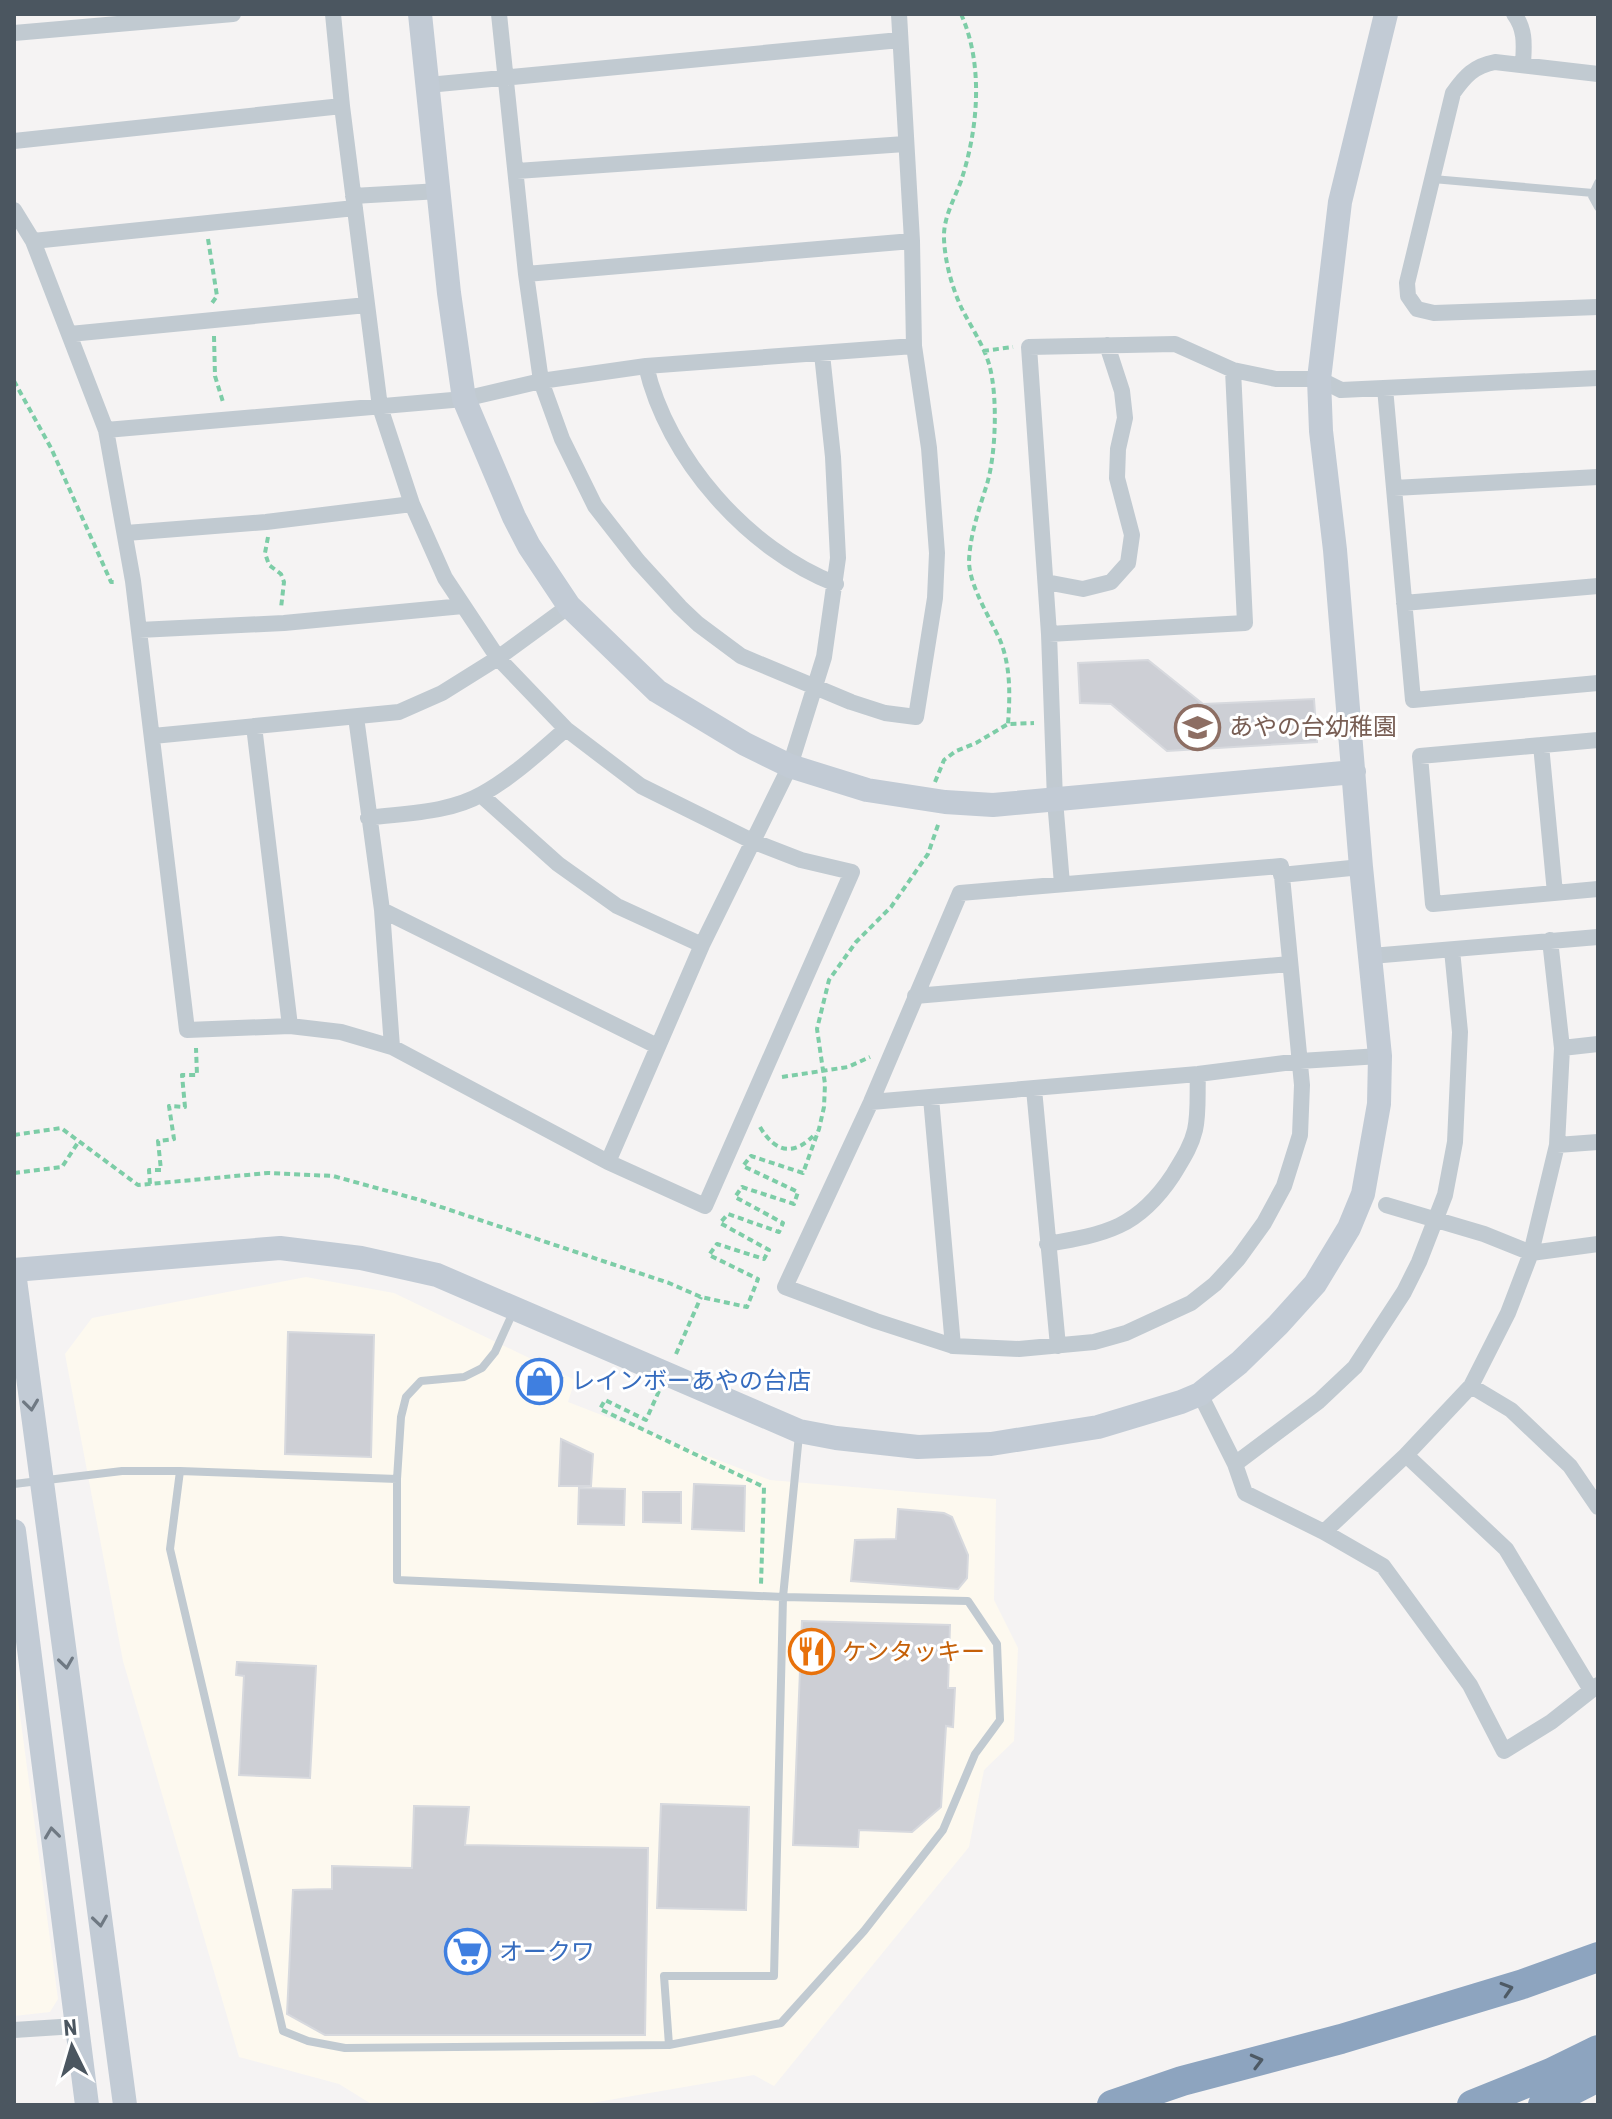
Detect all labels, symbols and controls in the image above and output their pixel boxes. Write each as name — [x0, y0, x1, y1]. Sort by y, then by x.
school or university icon: あやの台幼稚園 — [1174, 703, 1222, 751]
place label: あやの台幼稚園 — [1229, 713, 1397, 741]
shop icon: レインボーあやの台店 — [516, 1357, 564, 1405]
place label: レインボーあやの台店 — [571, 1367, 811, 1395]
one-way arrow — [22, 1398, 39, 1412]
restaurant icon: ケンタッキー — [787, 1628, 835, 1676]
place label: ケンタッキー — [842, 1638, 985, 1666]
one-way arrow — [57, 1656, 74, 1670]
one-way arrow — [44, 1826, 61, 1840]
one-way arrow — [91, 1914, 108, 1927]
supermarket icon: オークワ — [444, 1928, 492, 1976]
place label: オークワ — [499, 1938, 595, 1966]
one-way arrow — [1500, 1982, 1513, 1998]
north arrow — [32, 2007, 112, 2087]
text: N — [62, 2015, 78, 2041]
one-way arrow — [1250, 2054, 1264, 2071]

